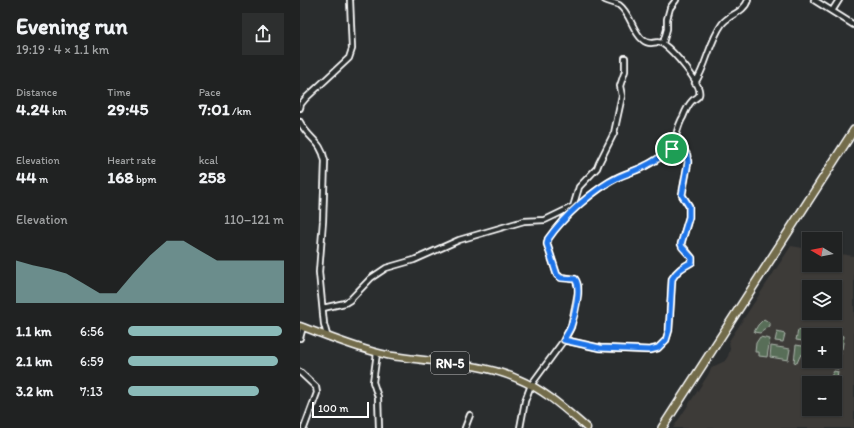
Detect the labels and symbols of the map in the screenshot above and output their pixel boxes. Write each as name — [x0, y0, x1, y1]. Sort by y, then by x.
pin — [655, 132, 689, 166]
north arrow — [802, 232, 842, 272]
road number: RN-5 — [431, 352, 469, 374]
scale bar — [312, 400, 369, 419]

